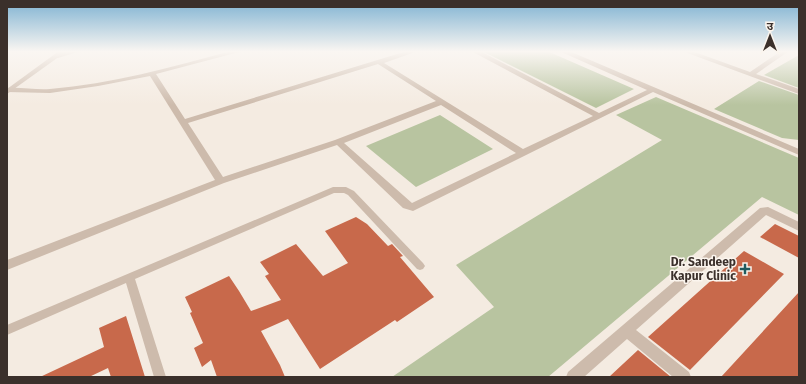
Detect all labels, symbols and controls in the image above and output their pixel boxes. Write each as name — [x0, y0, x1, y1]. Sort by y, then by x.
north arrow — [750, 16, 790, 56]
text: उ — [767, 20, 774, 33]
place label: Dr. Sandeep Kapur Clinic — [670, 255, 736, 283]
marker: Dr. Sandeep Kapur Clinic — [739, 263, 751, 275]

